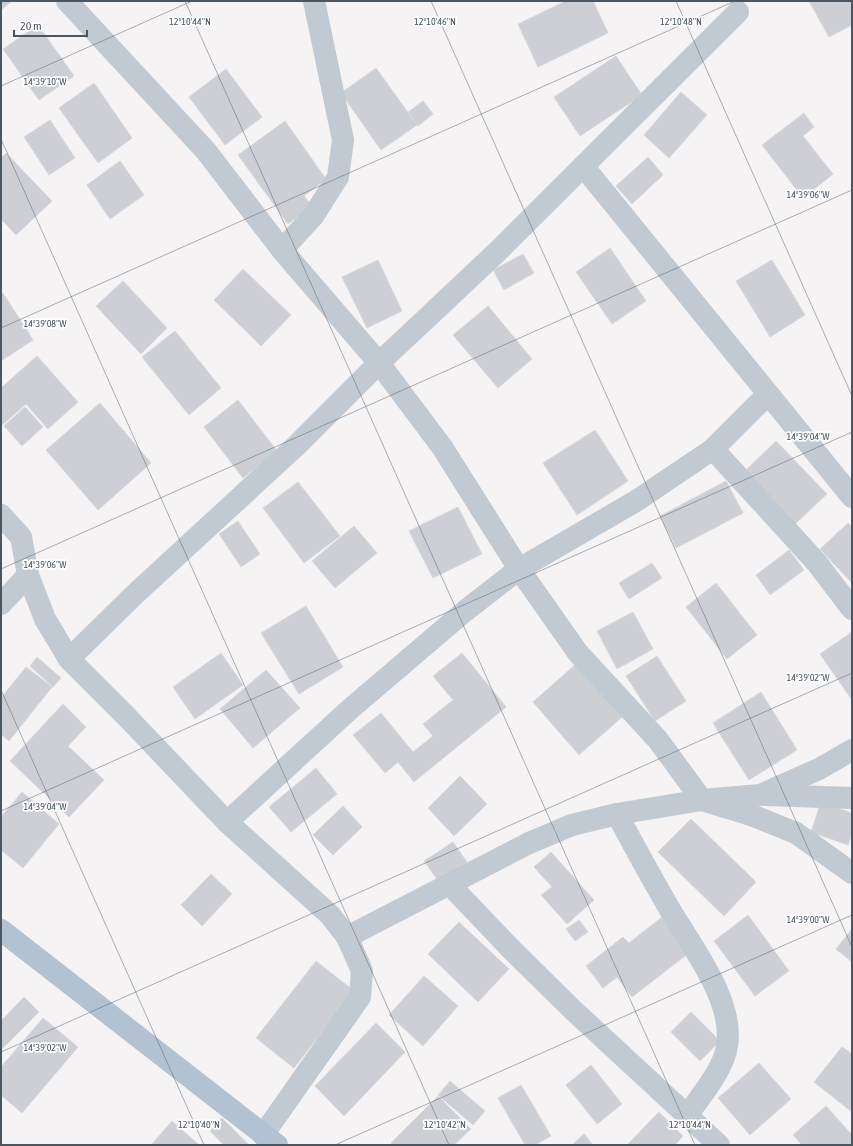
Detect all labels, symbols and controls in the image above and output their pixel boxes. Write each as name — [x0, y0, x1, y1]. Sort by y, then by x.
scale bar — [14, 12, 87, 38]
text: 12°10'44"N — [169, 16, 211, 27]
text: 12°10'46"N — [414, 16, 456, 27]
text: 12°10'48"N — [660, 16, 702, 27]
text: 20 m — [20, 19, 42, 33]
text: 14°39'10"W — [23, 76, 67, 87]
text: 14°39'06"W — [786, 189, 830, 200]
text: 14°39'08"W — [23, 318, 67, 329]
text: 14°39'04"W — [786, 431, 830, 442]
text: 14°39'06"W — [23, 559, 67, 570]
text: 14°39'02"W — [786, 672, 830, 683]
text: 14°39'04"W — [23, 801, 67, 812]
text: 14°39'00"W — [786, 914, 830, 925]
text: 14°39'02"W — [23, 1042, 67, 1053]
text: 12°10'40"N — [178, 1119, 220, 1130]
text: 12°10'42"N — [424, 1119, 466, 1130]
text: 12°10'44"N — [669, 1119, 711, 1130]

